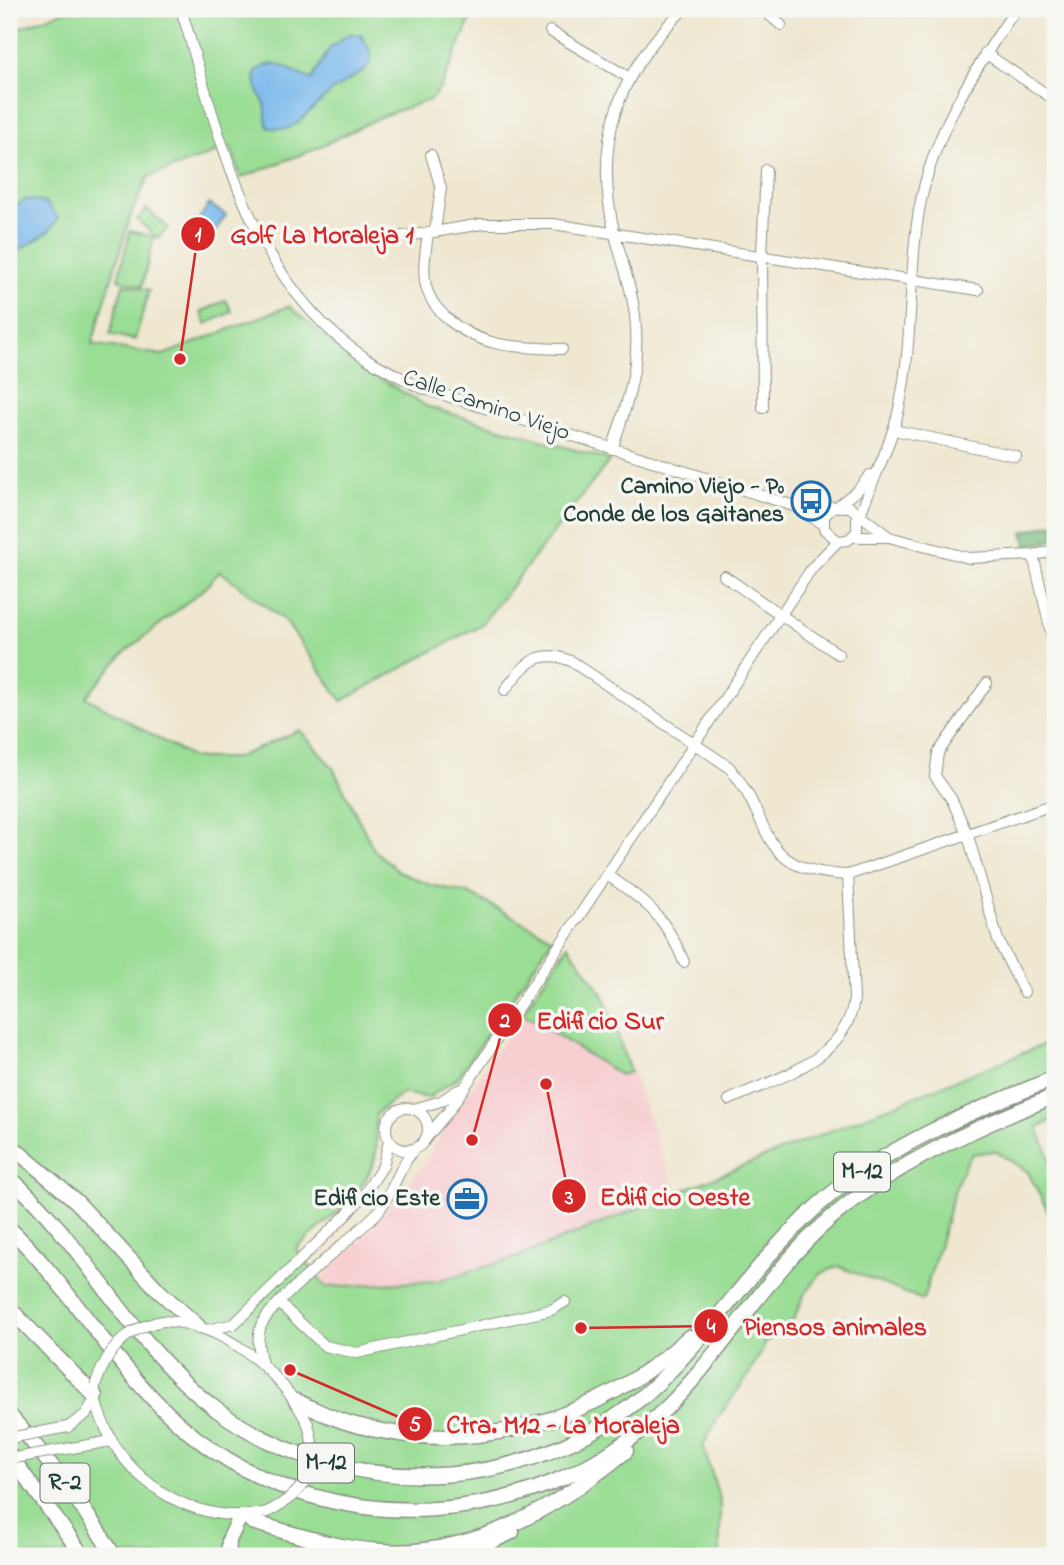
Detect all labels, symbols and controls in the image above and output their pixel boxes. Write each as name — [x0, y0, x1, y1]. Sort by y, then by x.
callout: Golf La Moraleja 1 — [181, 211, 427, 258]
text: Golf La Moraleja 1 — [230, 218, 415, 256]
text: 1 — [195, 221, 202, 251]
street label: Calle Camino Viejo — [397, 361, 575, 451]
place label: Camino Viejo - Pº Conde de los Gaitanes — [563, 470, 784, 533]
bus stop icon: Camino Viejo - Pº Conde de los Gaitanes — [790, 480, 832, 522]
callout: Edificio Sur — [487, 997, 678, 1044]
text: Edificio Sur — [536, 1004, 665, 1042]
text: 2 — [499, 1007, 511, 1037]
road number: M-12 — [834, 1152, 890, 1191]
callout: Edificio Oeste — [551, 1173, 765, 1220]
office icon: Edificio Este — [446, 1178, 488, 1220]
text: Edificio Oeste — [600, 1180, 752, 1218]
place label: Edificio Este — [313, 1182, 441, 1217]
text: 3 — [564, 1184, 574, 1214]
callout: Piensos animales — [694, 1302, 941, 1349]
text: Piensos animales — [743, 1310, 927, 1348]
text: 4 — [707, 1313, 716, 1343]
callout: Ctra. M12 - La Moraleja — [398, 1400, 694, 1447]
text: Ctra. M12 - La Moraleja — [446, 1408, 680, 1446]
text: 5 — [409, 1411, 421, 1441]
road number: M-12 — [298, 1444, 354, 1482]
road number: R-2 — [41, 1464, 90, 1502]

